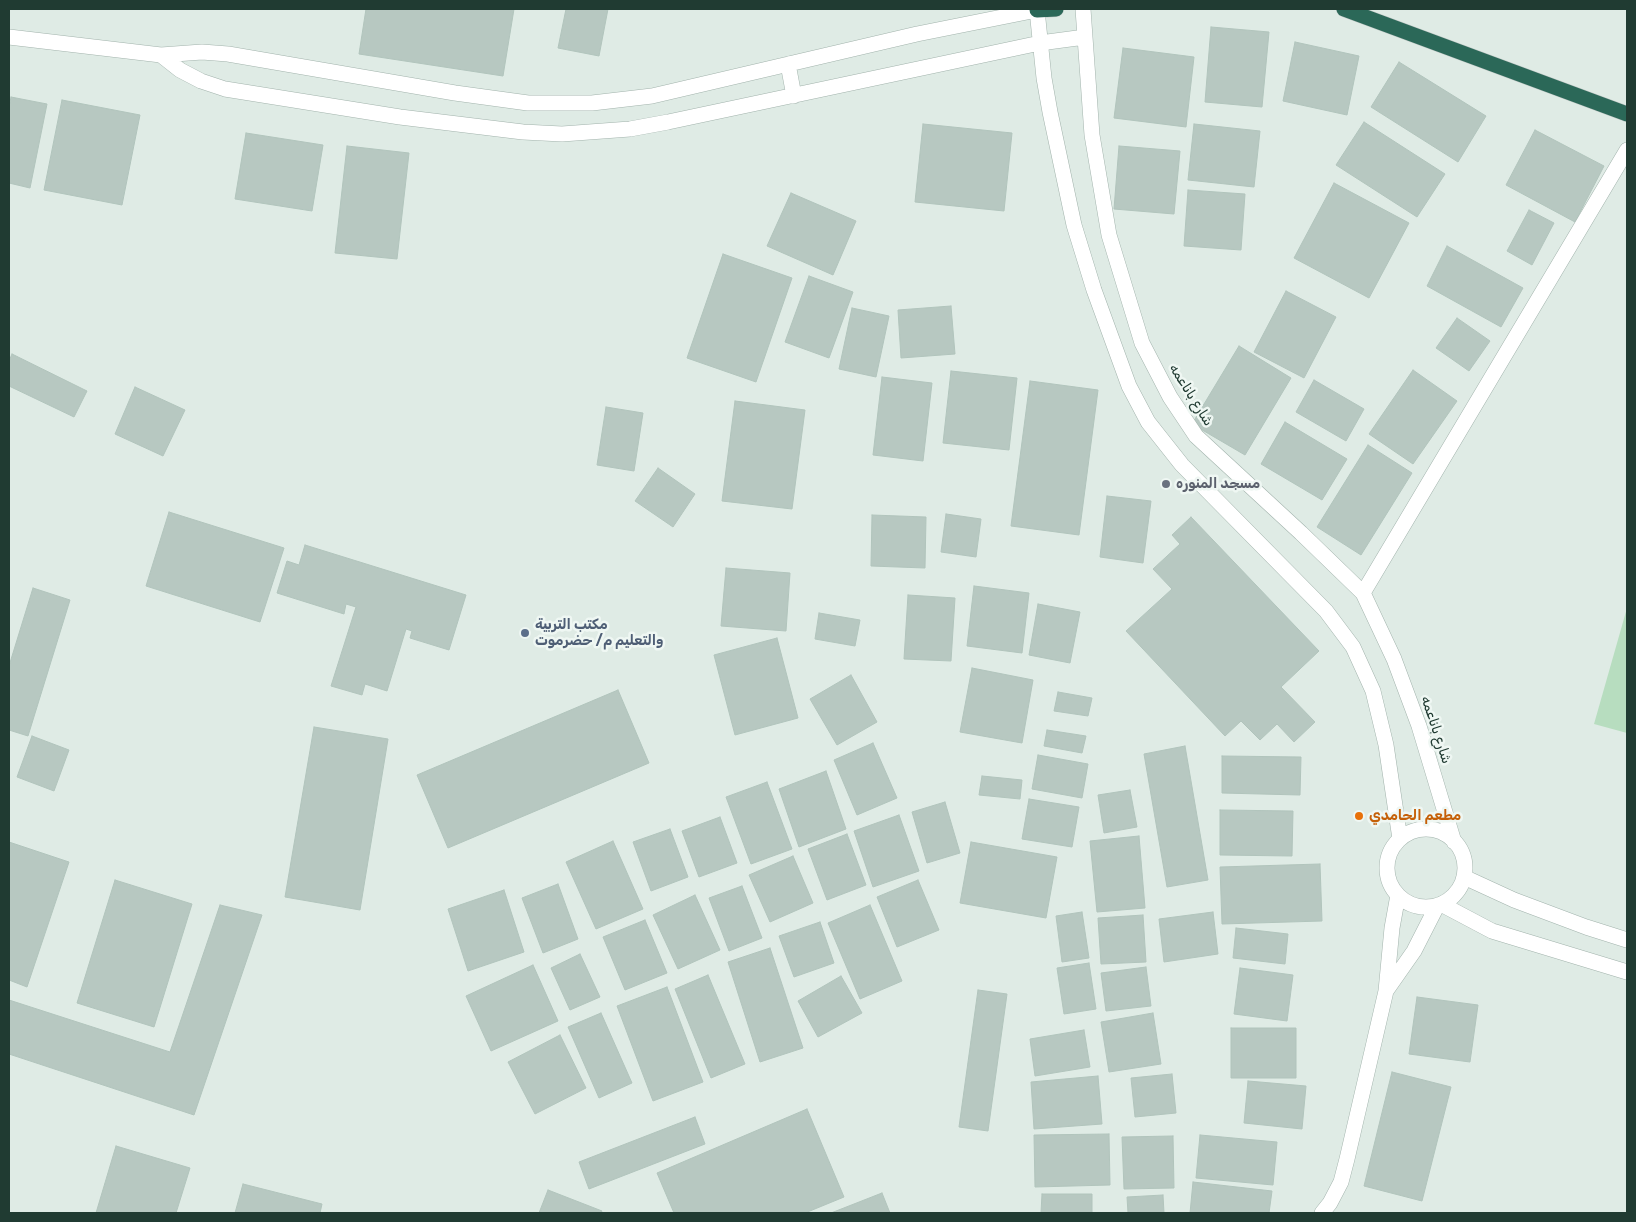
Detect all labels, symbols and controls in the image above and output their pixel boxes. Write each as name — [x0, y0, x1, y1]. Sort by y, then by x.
street label: شارع باناعمه — [1165, 361, 1217, 429]
place label: مسجد المنوره — [1176, 476, 1260, 492]
marker: مسجد المنوره — [1160, 478, 1172, 490]
place label: مكتب التربية والتعليم م/ حضرموت — [535, 617, 664, 650]
marker: مكتب التربية والتعليم م/ حضرموت — [519, 627, 531, 639]
street label: شارع باناعمه — [1417, 694, 1455, 766]
place label: مطعم الحامدي — [1369, 808, 1461, 824]
marker: مطعم الحامدي — [1353, 810, 1365, 822]

